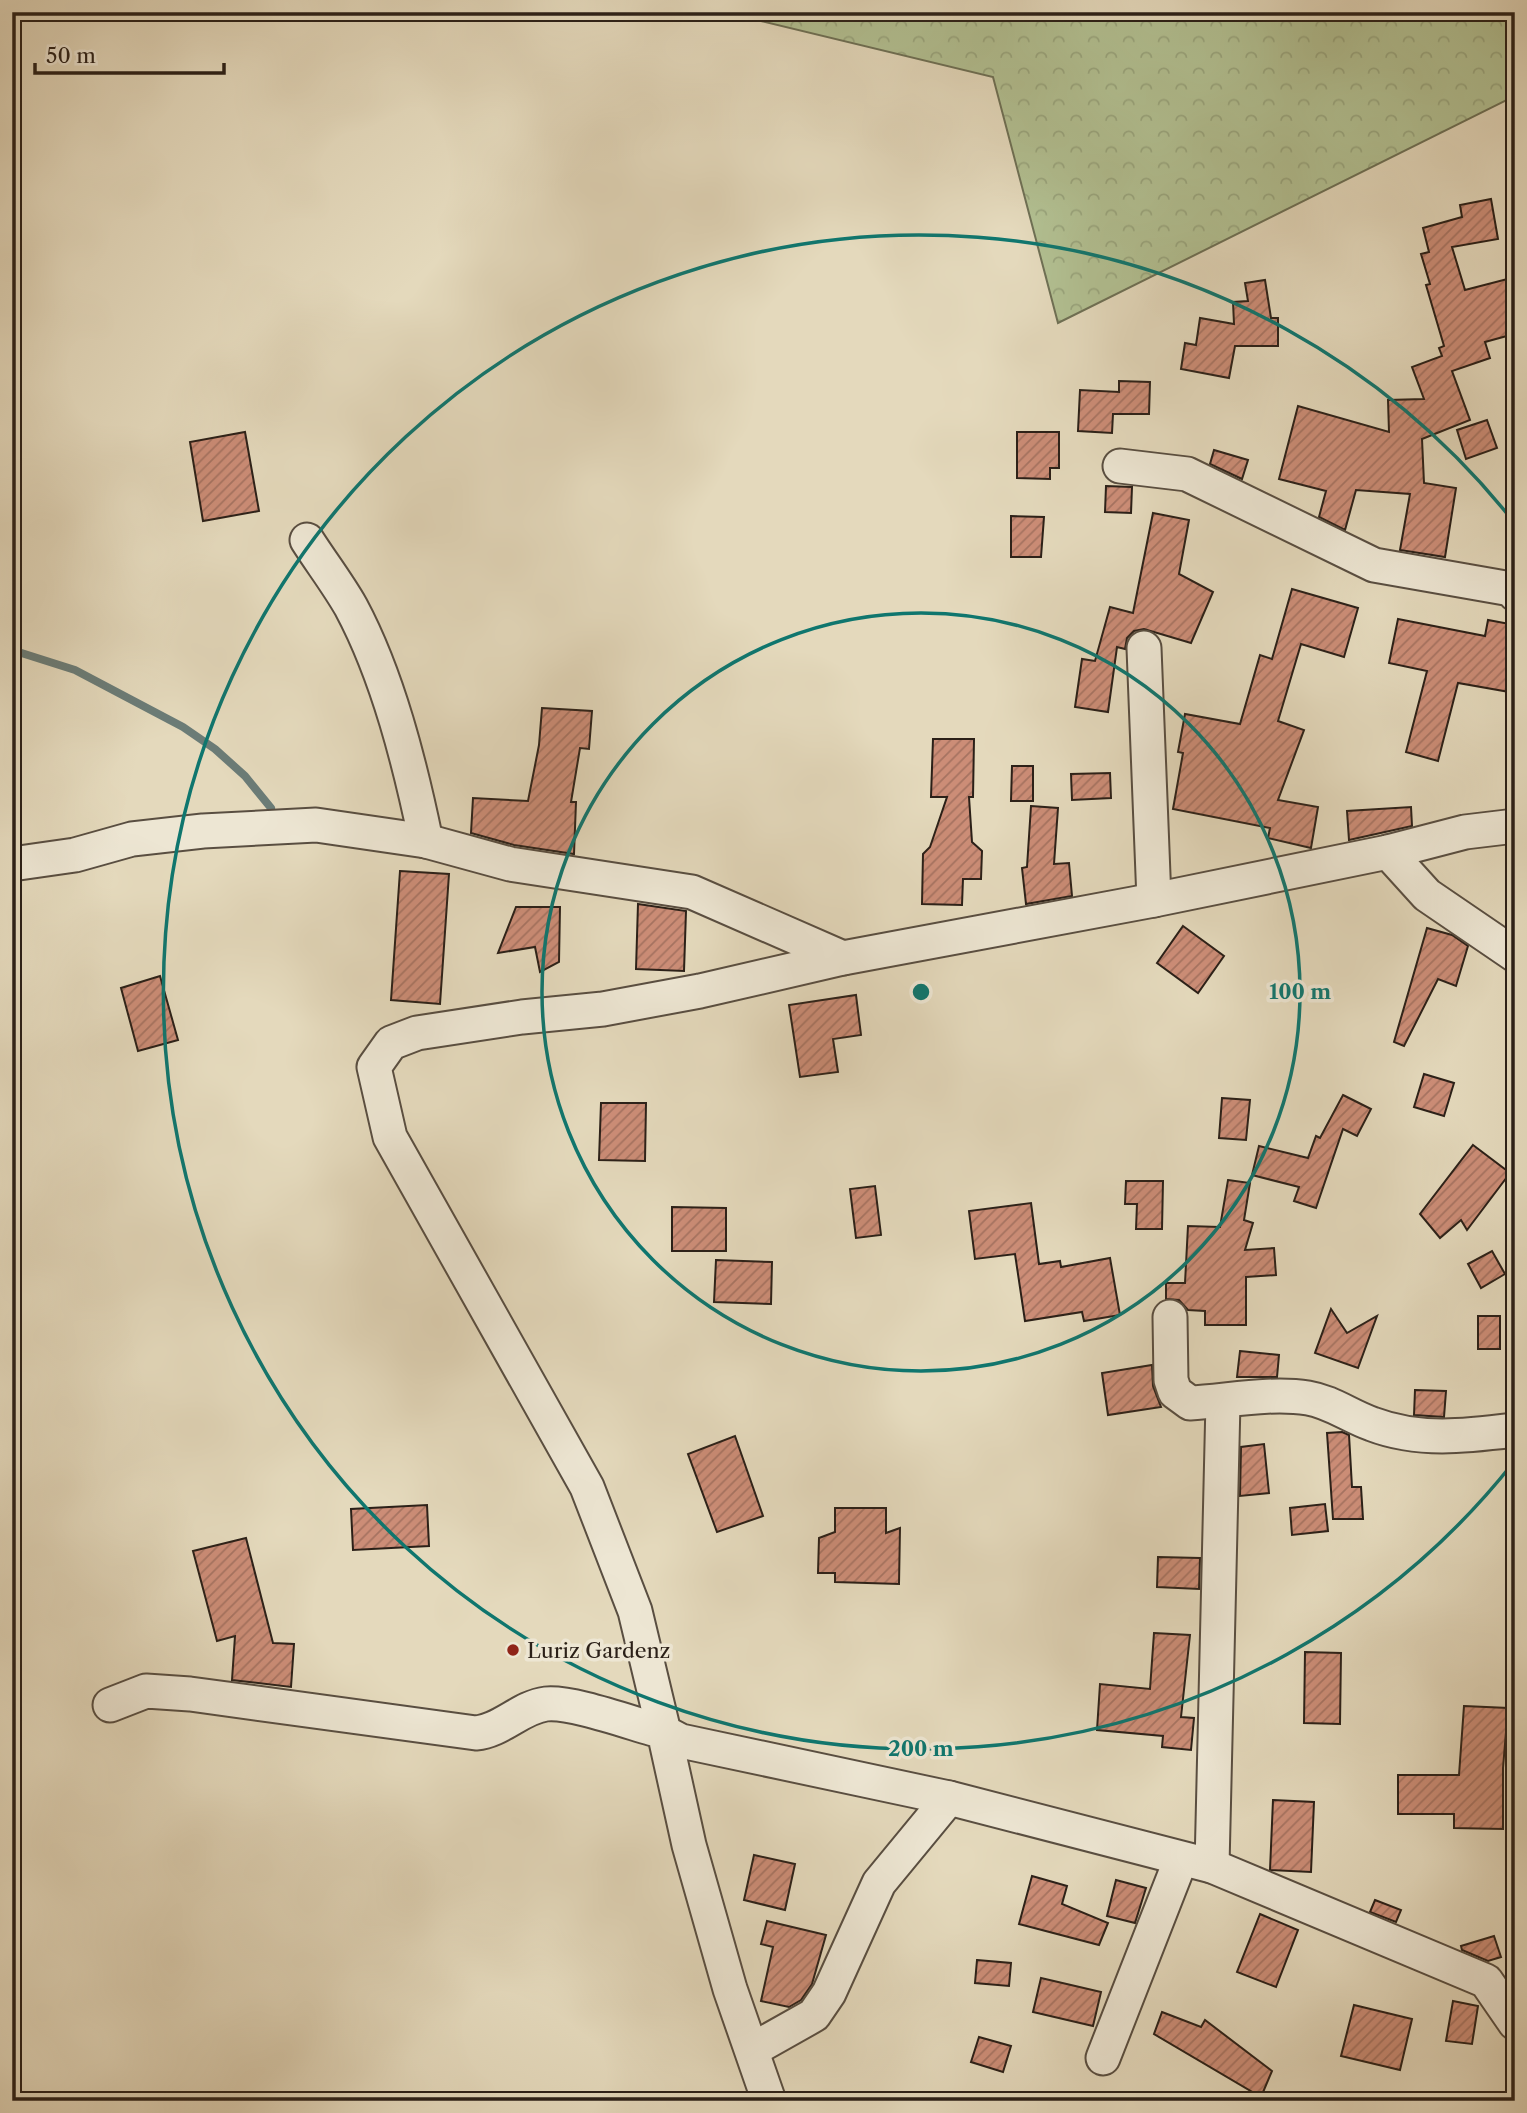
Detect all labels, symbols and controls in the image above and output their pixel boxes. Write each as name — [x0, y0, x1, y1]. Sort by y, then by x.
scale bar — [35, 32, 224, 76]
text: 50 m — [46, 43, 96, 68]
text: 100 m — [1269, 979, 1331, 1004]
centre of rings — [909, 980, 933, 1004]
place label: Luriz Gardenz — [527, 1638, 670, 1663]
marker: Luriz Gardenz — [505, 1642, 521, 1658]
text: 200 m — [888, 1736, 954, 1761]

